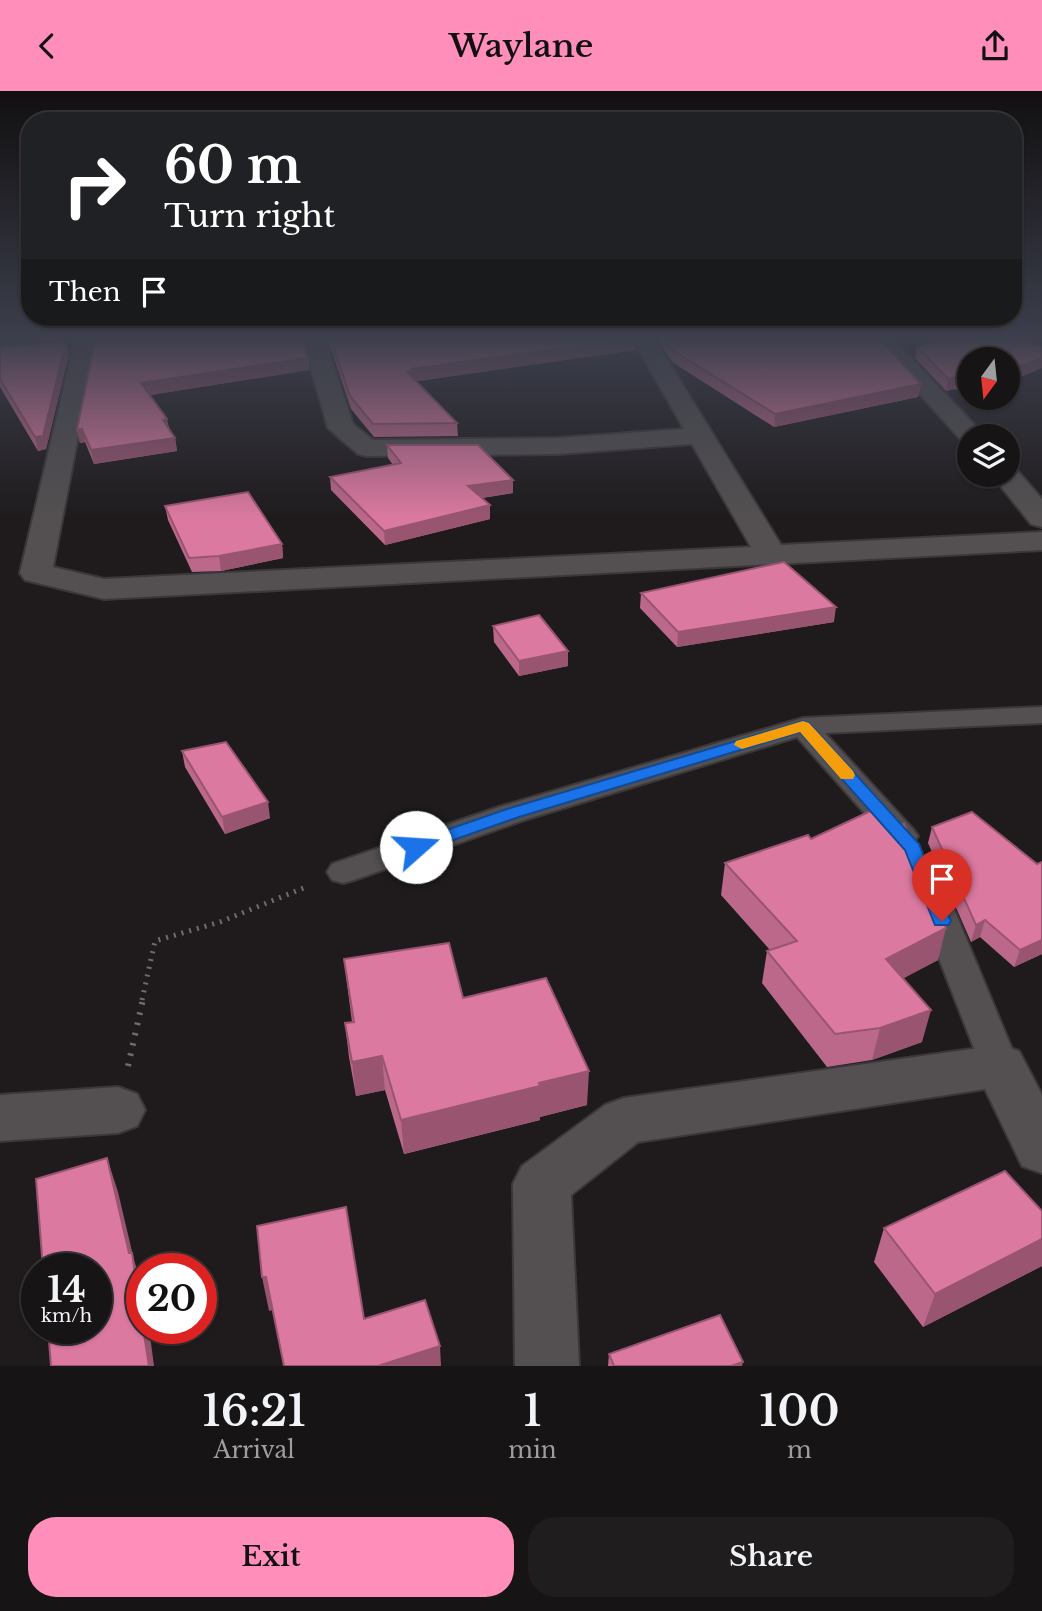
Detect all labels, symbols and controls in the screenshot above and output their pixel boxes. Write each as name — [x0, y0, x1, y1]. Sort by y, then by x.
text: Waylane — [449, 26, 593, 66]
icon: back — [28, 27, 66, 65]
icon: share — [976, 27, 1014, 65]
text: 60 m — [164, 135, 301, 196]
icon: right — [49, 140, 140, 231]
text: Turn right — [164, 196, 335, 236]
icon: arrive — [135, 273, 173, 311]
text: Then — [49, 276, 121, 308]
north arrow — [957, 347, 1020, 409]
map controls — [957, 347, 1020, 487]
button: layers — [957, 424, 1020, 487]
position arrow — [379, 810, 453, 884]
pin — [912, 849, 972, 921]
icon: arrive — [923, 860, 961, 898]
speed limit sign: 20 — [126, 1253, 217, 1344]
text: 14 — [47, 1268, 86, 1311]
text: km/h — [41, 1305, 92, 1327]
text: 16:21 — [202, 1385, 306, 1437]
text: 1 — [523, 1385, 542, 1437]
text: 100 — [759, 1385, 840, 1437]
text: Arrival — [213, 1436, 295, 1464]
text: min — [508, 1436, 557, 1464]
text: m — [787, 1436, 812, 1464]
button: Exit — [28, 1517, 514, 1597]
button: Share — [528, 1517, 1014, 1597]

